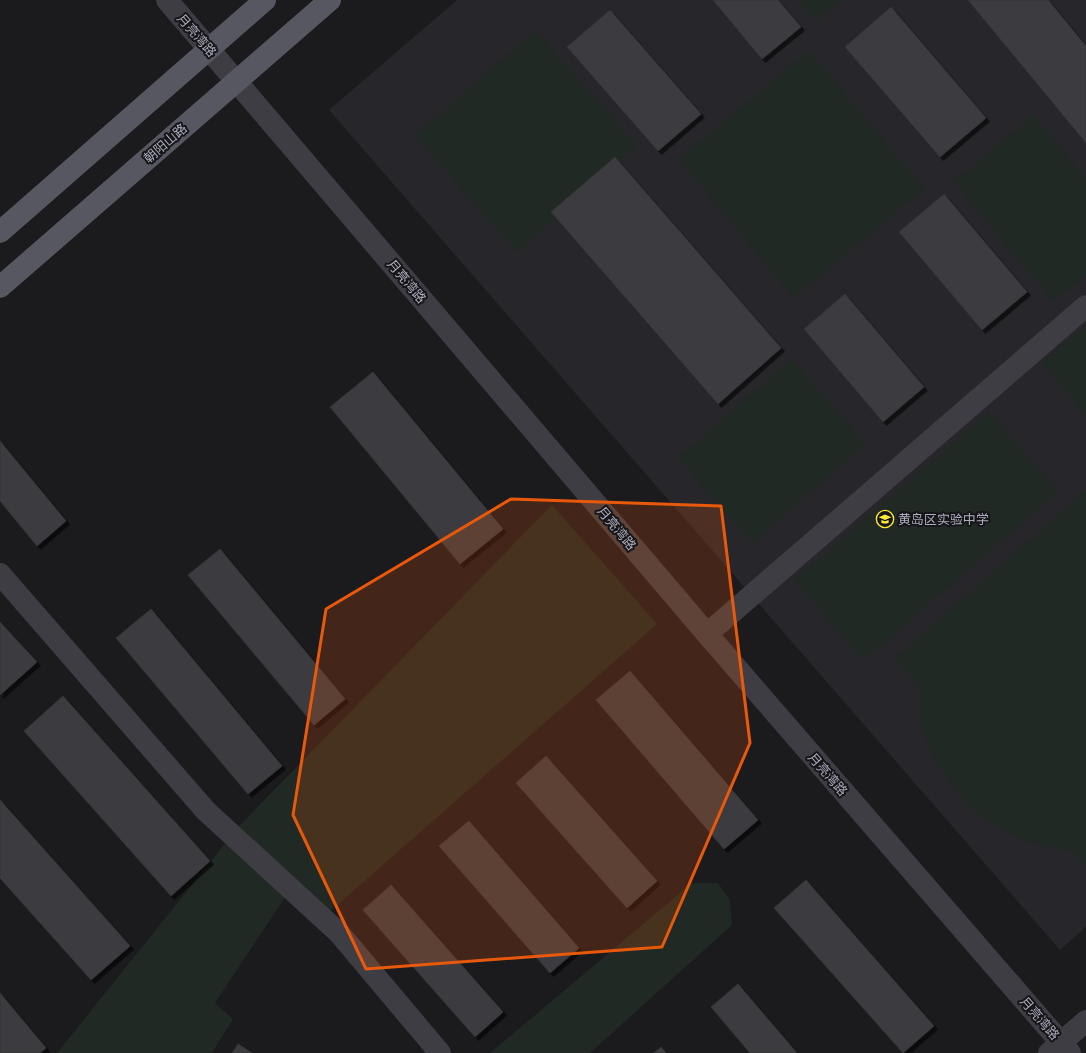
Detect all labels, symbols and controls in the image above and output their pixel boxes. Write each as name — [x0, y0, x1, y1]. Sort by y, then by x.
street label: 月亮湾路 — [174, 10, 220, 60]
street label: 朝阳山路 — [140, 120, 190, 166]
street label: 月亮湾路 — [384, 256, 430, 306]
street label: 月亮湾路 — [594, 503, 640, 553]
school or university icon: 黄岛区实验中学 — [875, 509, 895, 529]
place label: 黄岛区实验中学 — [898, 511, 989, 527]
street label: 月亮湾路 — [805, 749, 851, 799]
street label: 月亮湾路 — [1017, 993, 1063, 1043]

